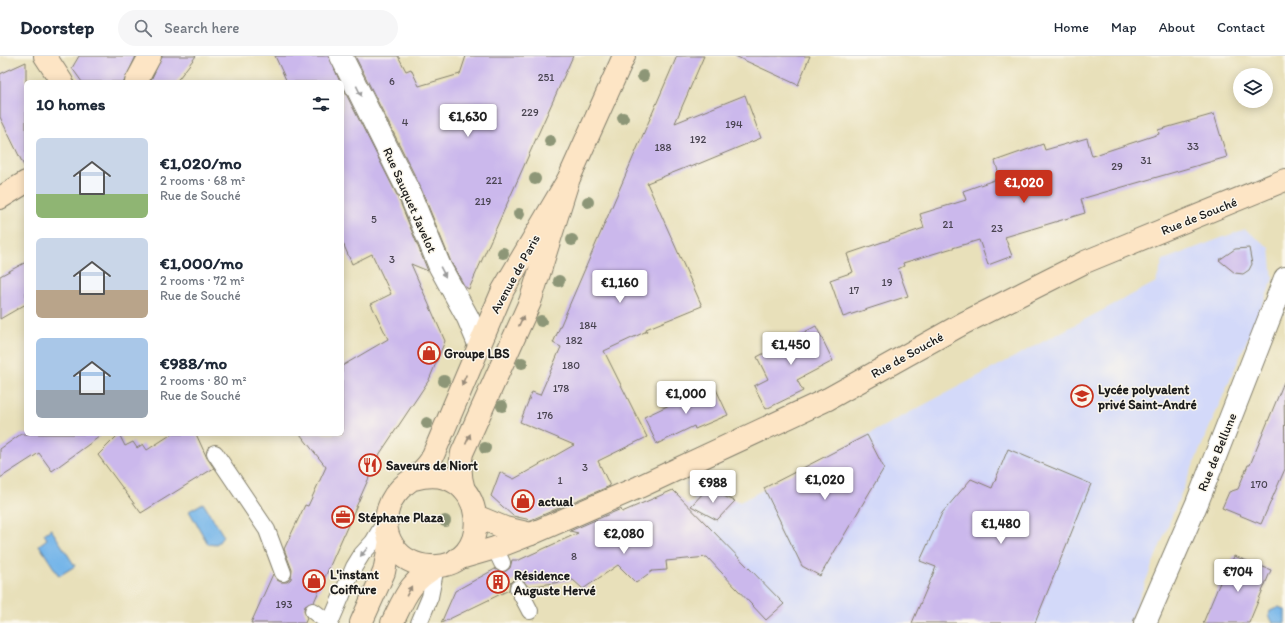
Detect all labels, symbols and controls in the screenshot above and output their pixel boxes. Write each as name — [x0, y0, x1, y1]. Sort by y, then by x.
search box — [118, 10, 398, 46]
text: Doorstep — [20, 16, 94, 39]
icon: search — [132, 17, 154, 39]
text: Search here — [164, 19, 240, 37]
text: Home — [1054, 19, 1089, 36]
text: Map — [1111, 19, 1137, 36]
text: About — [1159, 19, 1195, 36]
text: Contact — [1217, 19, 1265, 36]
map controls — [1233, 68, 1273, 108]
button: layers — [1233, 68, 1273, 108]
house number: 251 — [538, 71, 554, 84]
house number: 6 — [389, 75, 395, 88]
one-way arrow — [355, 85, 362, 97]
icon: filters — [310, 93, 332, 115]
text: 10 homes — [36, 94, 105, 114]
pin: €1,630 — [435, 104, 501, 138]
house number: 229 — [521, 106, 539, 119]
text: €1,630 — [449, 109, 487, 124]
house number: 4 — [402, 116, 409, 129]
house number: 194 — [725, 118, 743, 131]
house number: 192 — [690, 133, 707, 146]
house number: 33 — [1187, 140, 1199, 153]
house number: 188 — [654, 141, 672, 154]
street label: Rue Sauquet Javelot — [380, 145, 440, 255]
text: €1,020/mo — [160, 153, 242, 173]
icon: home — [68, 154, 116, 202]
house number: 31 — [1140, 154, 1152, 167]
house number: 29 — [1111, 160, 1123, 173]
pin: €1,020 — [991, 170, 1057, 204]
text: 2 rooms · 68 m² — [160, 173, 245, 188]
house number: 221 — [486, 174, 502, 187]
text: €1,020 — [1004, 175, 1044, 190]
text: Rue de Souché — [160, 188, 241, 203]
street label: Rue de Souché — [1159, 194, 1239, 238]
house number: 219 — [475, 195, 492, 208]
house number: 5 — [371, 213, 377, 226]
house number: 21 — [943, 218, 953, 231]
house number: 23 — [991, 222, 1003, 235]
street label: Avenue de Paris — [487, 232, 543, 316]
text: €1,000/mo — [160, 253, 243, 273]
house number: 3 — [389, 253, 395, 266]
icon: home — [68, 254, 116, 302]
one-way arrow — [440, 266, 446, 278]
pin: €1,160 — [587, 270, 653, 304]
text: 2 rooms · 72 m² — [160, 273, 245, 288]
text: €1,160 — [601, 275, 639, 290]
house number: 19 — [882, 276, 893, 289]
house number: 17 — [849, 284, 860, 297]
text: Rue de Souché — [160, 288, 241, 303]
one-way arrow — [518, 315, 525, 327]
house number: 184 — [579, 319, 597, 332]
street label: Rue de Souché — [868, 329, 946, 381]
pin: €1,450 — [758, 332, 824, 366]
house number: 182 — [566, 334, 583, 347]
text: €1,450 — [771, 337, 811, 352]
shop icon: Groupe LBS — [416, 340, 442, 366]
place label: Groupe LBS — [444, 346, 510, 362]
text: €988/mo — [160, 353, 227, 373]
icon: home — [68, 354, 116, 402]
house number: 180 — [562, 359, 580, 372]
text: 2 rooms · 80 m² — [160, 373, 247, 388]
one-way arrow — [461, 375, 467, 386]
pin: €1,000 — [653, 381, 719, 415]
house number: 178 — [553, 382, 569, 395]
place label: Lycée polyvalent privé Saint-André — [1097, 382, 1197, 413]
school or university icon: Lycée polyvalent privé Saint-André — [1069, 383, 1095, 409]
text: €1,000 — [666, 386, 706, 401]
text: Rue de Souché — [160, 388, 241, 403]
house number: 176 — [537, 409, 553, 422]
street label: Rue de Bellune — [1194, 411, 1240, 493]
one-way arrow — [465, 434, 471, 445]
restaurant icon: Saveurs de Niort — [357, 452, 383, 478]
place label: Saveurs de Niort — [386, 458, 478, 473]
house number: 3 — [582, 461, 588, 474]
pin: €1,020 — [792, 467, 858, 501]
pin: €988 — [689, 470, 737, 504]
text: €1,020 — [805, 472, 845, 487]
house number: 1 — [557, 474, 563, 487]
text: €988 — [699, 475, 727, 490]
house number: 170 — [1250, 478, 1268, 491]
shop icon: actual — [510, 488, 536, 514]
place label: actual — [538, 494, 574, 509]
office icon: Stéphane Plaza — [330, 504, 356, 530]
place label: Stéphane Plaza — [358, 510, 444, 526]
pin: €1,480 — [968, 511, 1034, 545]
text: €1,480 — [981, 516, 1021, 531]
pin: €2,080 — [591, 521, 657, 555]
text: €2,080 — [604, 526, 644, 541]
one-way arrow — [360, 547, 369, 557]
house number: 8 — [571, 550, 577, 563]
pin: €704 — [1214, 559, 1262, 593]
text: €704 — [1223, 564, 1253, 579]
place label: L'instant Coiffure — [330, 567, 379, 597]
shop icon: L'instant Coiffure — [301, 568, 327, 594]
place label: Résidence Auguste Hervé — [513, 568, 596, 599]
building icon: Résidence Auguste Hervé — [485, 569, 511, 595]
one-way arrow — [406, 585, 412, 596]
house number: 193 — [276, 598, 292, 611]

